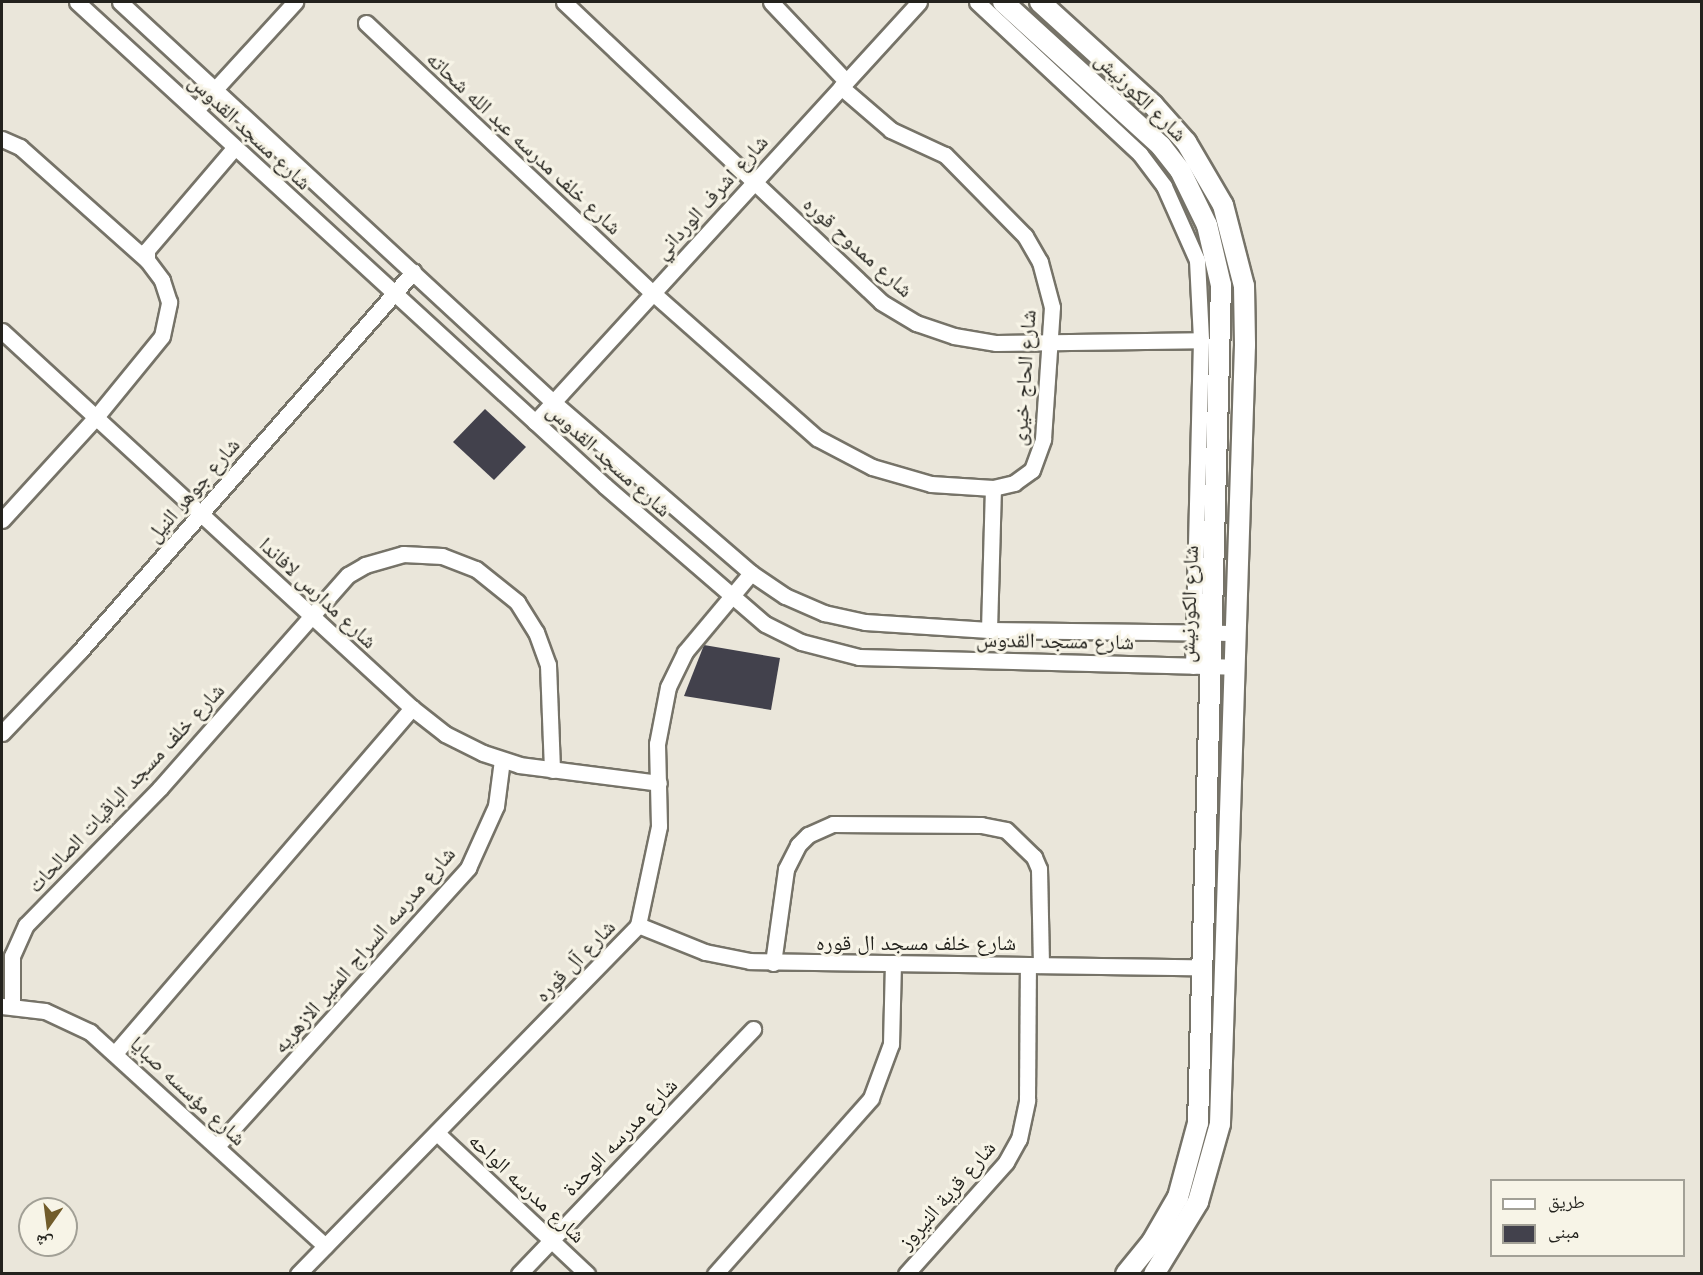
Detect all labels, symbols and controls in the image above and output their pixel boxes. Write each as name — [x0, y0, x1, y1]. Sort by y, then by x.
street label: شارع خلف مدرسه عبد الله شحاته — [421, 46, 627, 240]
street label: شارع الكورنيش — [1090, 47, 1192, 147]
street label: شارع مسجد القدوس — [184, 69, 316, 195]
street label: شارع اشرف الورداني — [649, 130, 773, 264]
street label: شارع ممدوح قوره — [798, 191, 918, 303]
street label: شارع الحاج خيرى — [1007, 309, 1041, 447]
street label: شارع مسجد القدوس — [542, 398, 676, 522]
street label: شارع جوهر النيل — [141, 433, 245, 547]
street label: شارع مدارس لافاندا — [254, 532, 382, 654]
street label: شارع الكورنيش — [1174, 545, 1204, 663]
street label: شارع مسجد القدوس — [976, 627, 1134, 655]
street label: شارع خلف مسجد الباقيات الصالحات — [22, 678, 230, 898]
street label: شارع مدرسه السراج المنير الازهريه — [267, 842, 461, 1058]
street label: شارع آل قوره — [530, 915, 620, 1007]
street label: شارع خلف مسجد ال قوره — [816, 930, 1016, 956]
street label: شارع مؤسسه صبايا — [125, 1031, 251, 1151]
street label: شارع مدرسه الوحدة — [557, 1073, 683, 1201]
street label: شارع مدرسه الواحه — [464, 1128, 590, 1248]
street label: شارع قرية النيروز — [893, 1136, 1001, 1254]
legend — [1490, 1179, 1685, 1257]
text: طريق — [1548, 1191, 1585, 1213]
north arrow — [18, 1197, 78, 1257]
text: مبنى — [1548, 1221, 1579, 1243]
text: ش — [33, 1231, 55, 1254]

